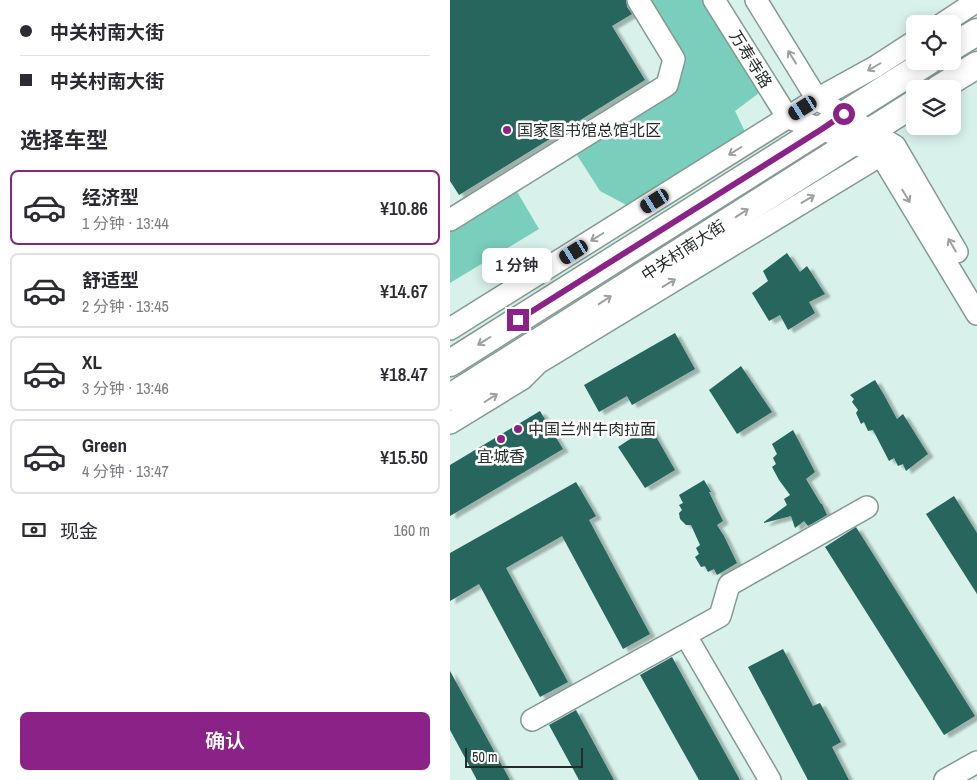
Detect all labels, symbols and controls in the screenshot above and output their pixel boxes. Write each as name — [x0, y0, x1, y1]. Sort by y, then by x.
map controls — [906, 15, 961, 135]
button: locate — [906, 15, 961, 70]
text: 中关村南大街 — [50, 19, 164, 45]
street label: 万寿寺路 — [725, 26, 777, 92]
one-way arrow — [786, 51, 796, 65]
one-way arrow — [867, 63, 881, 73]
text: 中关村南大街 — [50, 68, 164, 94]
button: layers — [906, 80, 961, 135]
car — [786, 94, 819, 122]
route start — [833, 103, 855, 125]
place label: 国家图书馆总馆北区 — [517, 119, 661, 141]
marker: 国家图书馆总馆北区 — [501, 124, 513, 136]
text: 选择车型 — [20, 125, 108, 155]
one-way arrow — [728, 146, 742, 156]
text: 经济型 — [82, 184, 139, 210]
icon: car — [22, 185, 67, 230]
car — [638, 187, 671, 215]
one-way arrow — [901, 189, 911, 203]
one-way arrow — [801, 193, 815, 203]
text: ¥10.86 — [380, 195, 428, 221]
one-way arrow — [734, 207, 748, 217]
text: 1 分钟 · 13:44 — [82, 212, 169, 234]
street label: 中关村南大街 — [637, 215, 729, 285]
one-way arrow — [590, 233, 604, 243]
car — [557, 238, 590, 266]
one-way arrow — [947, 238, 957, 253]
callout: 1 分钟 — [483, 248, 553, 282]
text: 1 分钟 — [496, 254, 538, 276]
text: 舒适型 — [82, 267, 139, 293]
icon: car — [22, 268, 67, 313]
text: ¥14.67 — [380, 278, 428, 304]
one-way arrow — [662, 278, 676, 288]
text: 2 分钟 · 13:45 — [82, 295, 169, 317]
one-way arrow — [597, 295, 611, 305]
route end — [507, 309, 529, 331]
one-way arrow — [478, 336, 492, 346]
text: XL — [82, 349, 102, 375]
icon: car — [22, 351, 67, 396]
text: ¥18.47 — [380, 361, 428, 387]
text: 3 分钟 · 13:46 — [82, 377, 169, 399]
one-way arrow — [484, 392, 498, 402]
place label: 中国兰州牛肉拉面 — [528, 418, 656, 440]
marker: 中国兰州牛肉拉面 — [512, 423, 524, 435]
text: Green — [82, 432, 127, 458]
marker: 宜城香 — [495, 433, 507, 445]
icon: car — [22, 434, 67, 479]
text: ¥15.50 — [380, 444, 428, 470]
place label: 宜城香 — [477, 445, 525, 467]
text: 4 分钟 · 13:47 — [82, 460, 169, 482]
icon: cash — [20, 516, 48, 544]
text: 现金 — [60, 518, 98, 544]
text: 160 m — [394, 519, 430, 541]
button: 确认 — [20, 712, 430, 770]
scale bar — [465, 745, 582, 768]
text: 50 m — [472, 748, 498, 766]

